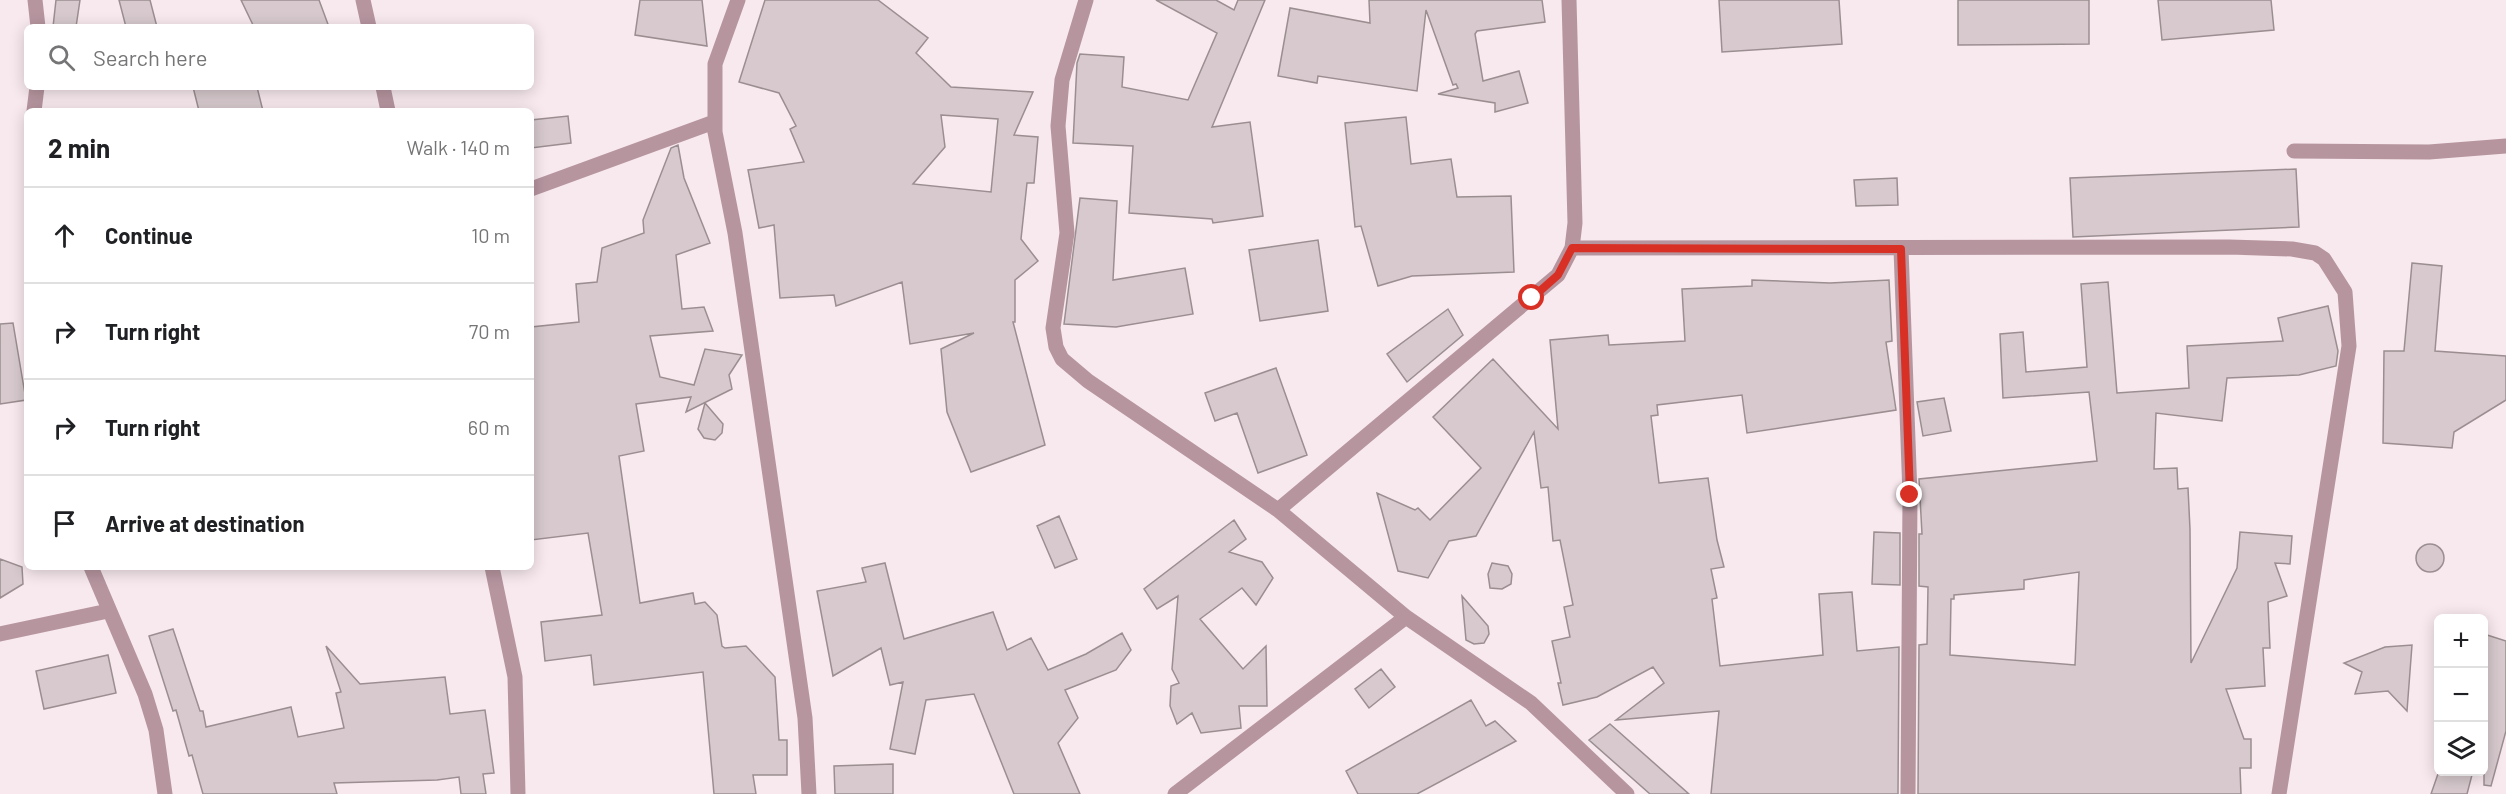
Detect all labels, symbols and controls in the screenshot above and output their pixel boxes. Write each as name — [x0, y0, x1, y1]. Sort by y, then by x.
search box — [24, 24, 534, 90]
icon: search — [45, 41, 78, 74]
text: Search here — [93, 44, 207, 70]
text: 2 min — [48, 132, 110, 163]
text: Walk · 140 m — [406, 135, 510, 159]
icon: ahead — [48, 219, 81, 252]
text: Continue — [105, 222, 193, 248]
text: 10 m — [471, 223, 510, 247]
route start — [1518, 284, 1544, 310]
icon: right — [48, 315, 81, 348]
text: Turn right — [105, 318, 200, 344]
text: 70 m — [469, 319, 510, 343]
icon: right — [48, 411, 81, 444]
text: Turn right — [105, 414, 200, 440]
text: 60 m — [468, 415, 510, 439]
route end — [1896, 481, 1922, 507]
icon: arrive — [48, 507, 81, 540]
text: Arrive at destination — [105, 510, 304, 536]
map controls — [2434, 614, 2488, 776]
button: + — [2434, 614, 2488, 668]
button: − — [2434, 668, 2488, 722]
button: layers — [2434, 722, 2488, 776]

